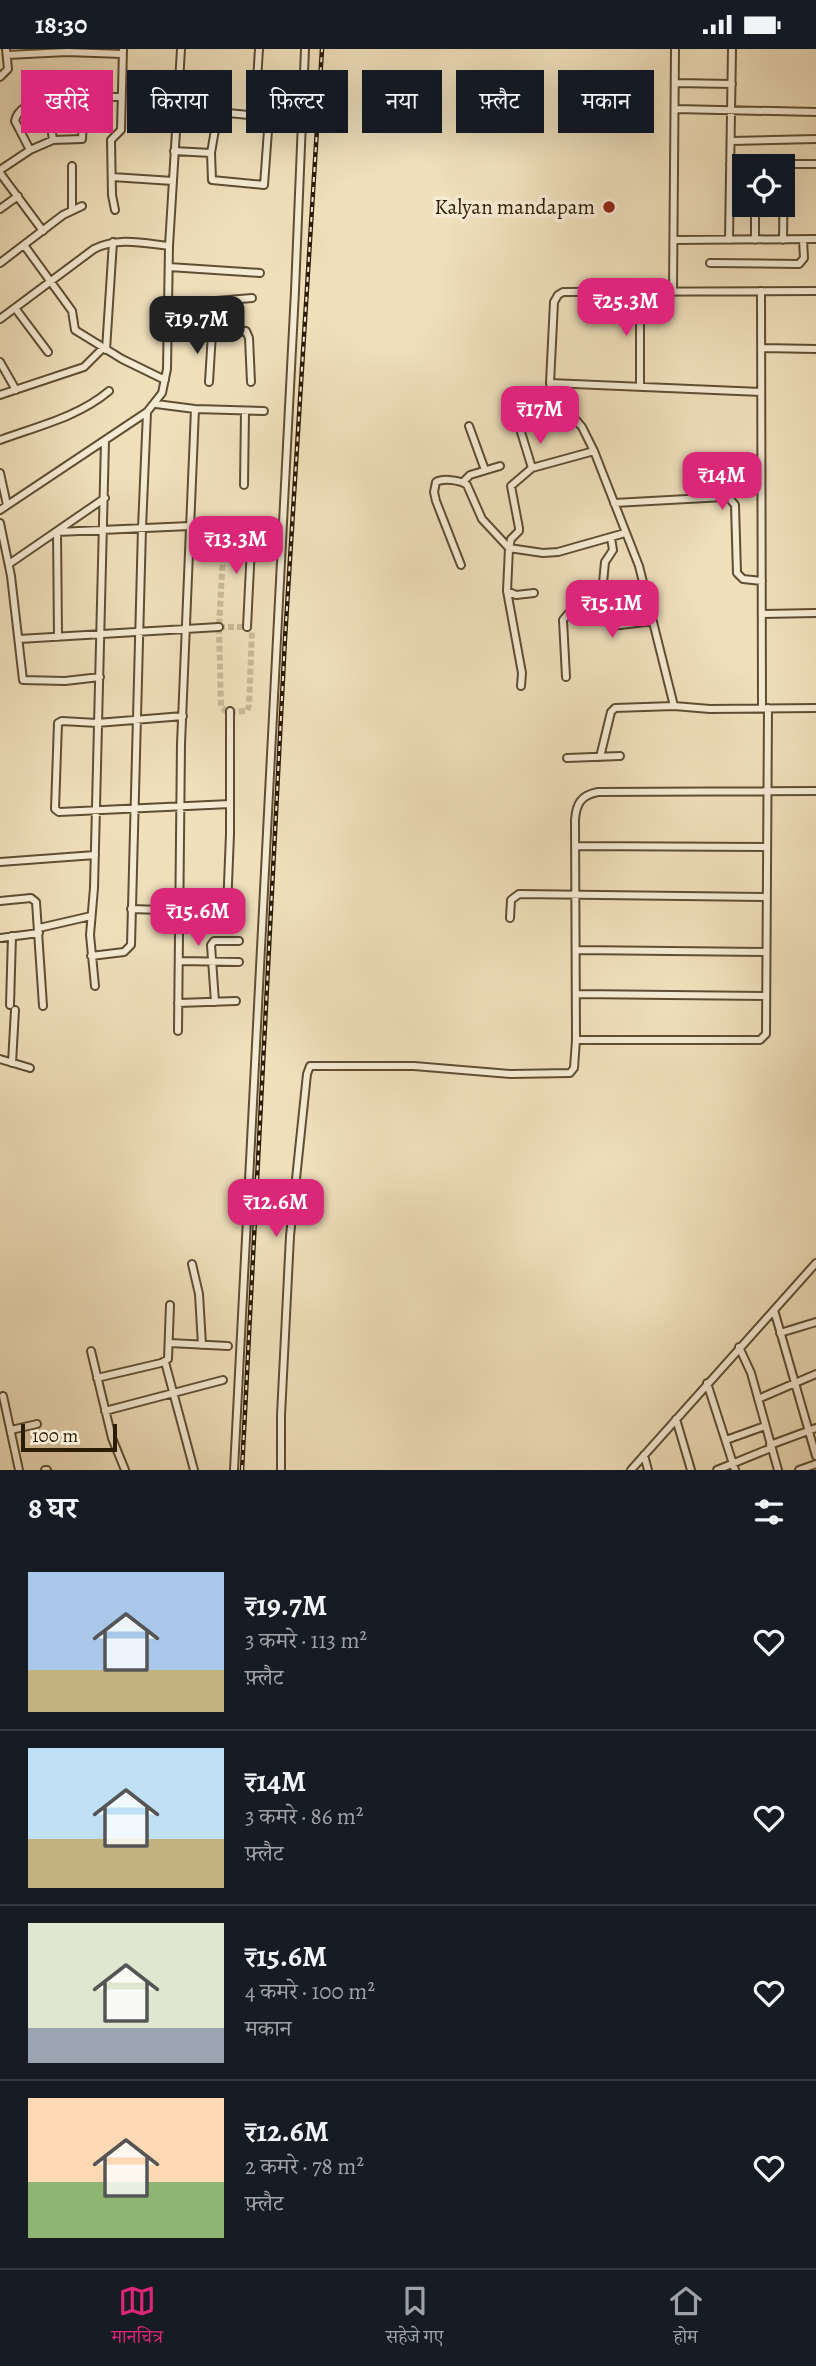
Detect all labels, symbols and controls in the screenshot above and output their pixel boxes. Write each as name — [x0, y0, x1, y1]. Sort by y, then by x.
text: 18:30 — [35, 7, 87, 42]
chip: खरीदें — [21, 70, 113, 133]
chip: किराया — [127, 70, 232, 133]
chip: फ़िल्टर — [246, 70, 348, 133]
chip: नया — [362, 70, 442, 133]
chip: फ़्लैट — [456, 70, 544, 133]
chip: मकान — [558, 70, 654, 133]
map controls — [732, 154, 795, 217]
button: locate — [732, 154, 795, 217]
place label: Kalyan mandapam — [434, 193, 595, 221]
marker: Kalyan mandapam — [601, 199, 617, 215]
pin: ₹25.3M — [569, 279, 683, 338]
text: ₹25.3M — [593, 285, 659, 316]
pin: ₹19.7M — [140, 296, 254, 356]
text: ₹19.7M — [166, 303, 228, 334]
pin: ₹17M — [499, 387, 581, 446]
text: ₹17M — [517, 393, 563, 424]
pin: ₹14M — [681, 453, 763, 512]
text: ₹14M — [699, 459, 746, 490]
pin: ₹13.3M — [179, 517, 293, 576]
text: ₹13.3M — [205, 523, 267, 554]
pin: ₹15.1M — [555, 581, 669, 640]
text: ₹15.1M — [582, 587, 642, 618]
pin: ₹15.6M — [141, 888, 255, 948]
text: ₹15.6M — [166, 895, 230, 926]
pin: ₹12.6M — [219, 1179, 333, 1239]
text: ₹12.6M — [244, 1186, 308, 1217]
scale bar — [21, 1421, 117, 1453]
text: 100 m — [32, 1423, 78, 1449]
text: 8 घर — [28, 1488, 77, 1528]
icon: filters — [750, 1493, 788, 1531]
text: ₹19.7M — [245, 1585, 327, 1625]
icon: home — [84, 1600, 168, 1684]
icon: heart — [750, 1623, 788, 1661]
text: 3 कमरे · 113 m² — [245, 1625, 367, 1656]
text: फ़्लैट — [245, 1662, 283, 1693]
text: ₹14M — [245, 1761, 306, 1801]
icon: home — [84, 1776, 168, 1860]
icon: heart — [750, 1799, 788, 1837]
text: 3 कमरे · 86 m² — [245, 1801, 364, 1832]
text: फ़्लैट — [245, 1838, 283, 1869]
text: ₹15.6M — [245, 1936, 327, 1976]
icon: home — [84, 1951, 168, 2035]
icon: heart — [750, 1974, 788, 2012]
text: 4 कमरे · 100 m² — [245, 1976, 375, 2007]
text: मकान — [245, 2013, 292, 2044]
text: ₹12.6M — [245, 2111, 329, 2151]
icon: home — [84, 2126, 168, 2210]
icon: heart — [750, 2149, 788, 2187]
text: 2 कमरे · 78 m² — [245, 2151, 364, 2182]
text: फ़्लैट — [245, 2188, 283, 2219]
tab: मानचित्र — [111, 2282, 163, 2355]
tab: सहेजे गए — [386, 2282, 444, 2355]
tab: होम — [667, 2282, 705, 2355]

